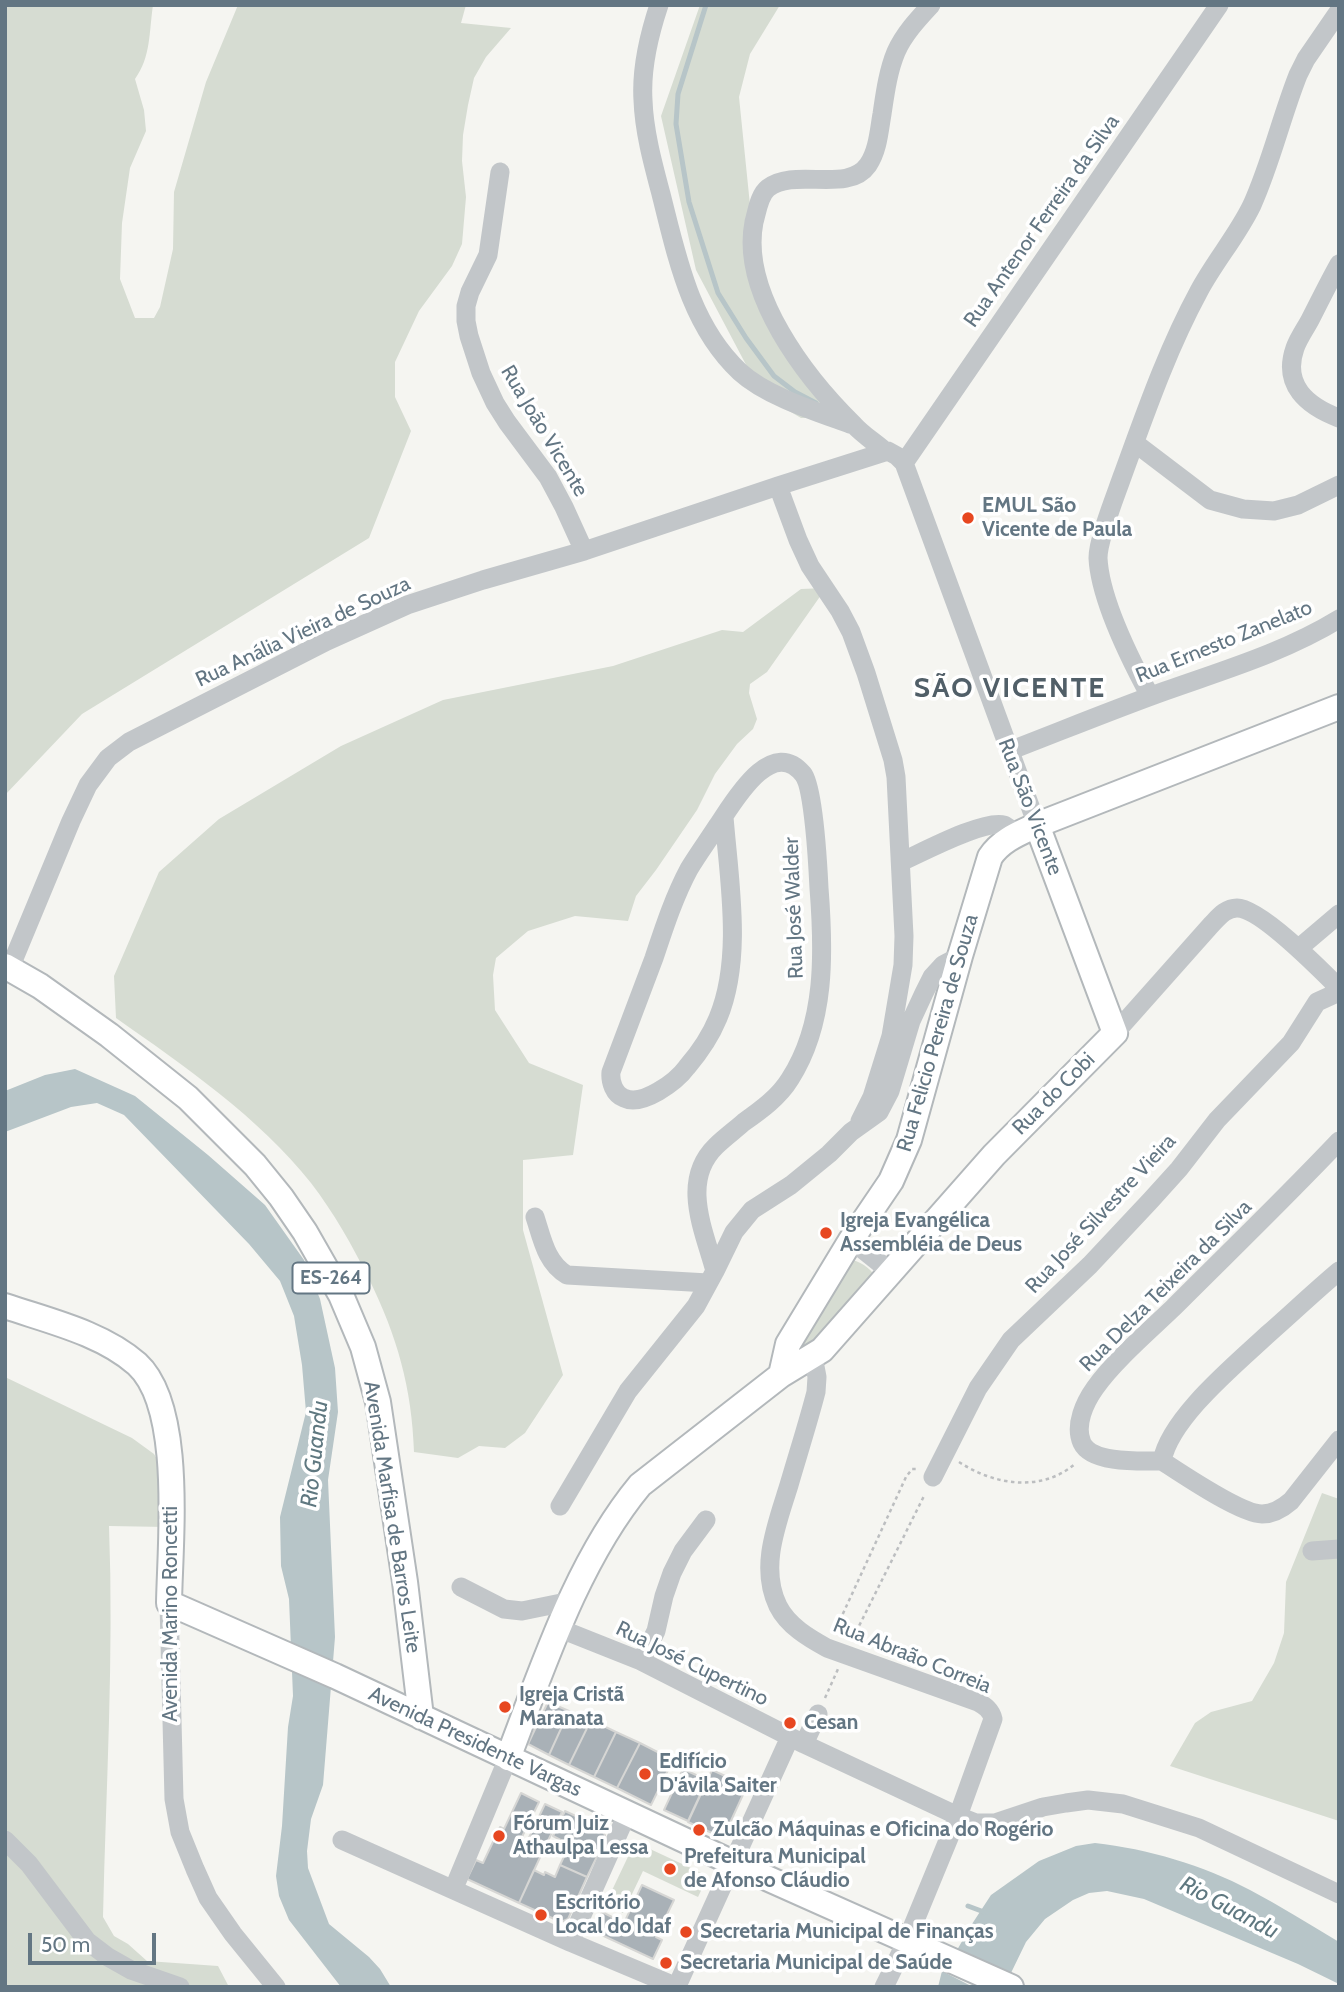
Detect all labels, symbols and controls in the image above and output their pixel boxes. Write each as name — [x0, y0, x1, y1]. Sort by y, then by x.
street label: Rua Antenor Ferreira da Silva — [959, 110, 1125, 332]
street label: Rua João Vicente — [495, 361, 593, 501]
place label: EMUL São Vicente de Paula — [982, 493, 1132, 543]
marker: EMUL São Vicente de Paula — [960, 510, 976, 526]
street label: Rua Anália Vieira de Souza — [192, 571, 414, 693]
street label: Rua Ernesto Zanelato — [1132, 595, 1316, 689]
district label: SÃO VICENTE — [915, 672, 1105, 706]
street label: Rua São Vicente — [992, 735, 1068, 879]
street label: Rua José Walder — [779, 837, 809, 979]
street label: Rua Felicio Pereira de Souza — [892, 911, 984, 1155]
street label: Rua do Cobi — [1007, 1047, 1101, 1141]
street label: Rua José Silvestre Vieira — [1021, 1129, 1181, 1299]
street label: Rua Delza Teixeira da Silva — [1075, 1195, 1257, 1377]
place label: Igreja Evangélica Assembléia de Deus — [840, 1208, 1022, 1258]
marker: Igreja Evangélica Assembléia de Deus — [818, 1225, 834, 1241]
road number: ES-264 — [292, 1262, 370, 1294]
street label: Avenida Marfisa de Barros Leite — [358, 1379, 426, 1655]
water label: Rio Guandu — [296, 1399, 334, 1509]
street label: Avenida Marino Roncetti — [158, 1506, 184, 1722]
street label: Rua Abraão Correia — [829, 1613, 995, 1699]
street label: Rua José Cupertino — [612, 1616, 772, 1712]
street label: Avenida Presidente Vargas — [365, 1682, 585, 1802]
place label: Igreja Cristã Maranata — [519, 1682, 624, 1732]
marker: Igreja Cristã Maranata — [497, 1699, 513, 1715]
place label: Cesan — [804, 1710, 858, 1736]
marker: Cesan — [782, 1715, 798, 1731]
place label: Edifício D'ávila Saiter — [659, 1749, 777, 1799]
marker: Edifício D'ávila Saiter — [637, 1766, 653, 1782]
place label: Fórum Juiz Athaulpa Lessa — [513, 1811, 649, 1861]
place label: Zulcão Máquinas e Oficina do Rogério — [713, 1817, 1054, 1843]
marker: Zulcão Máquinas e Oficina do Rogério — [691, 1822, 707, 1838]
marker: Fórum Juiz Athaulpa Lessa — [491, 1828, 507, 1844]
place label: Prefeitura Municipal de Afonso Cláudio — [684, 1844, 866, 1894]
marker: Prefeitura Municipal de Afonso Cláudio — [662, 1861, 678, 1877]
water label: Rio Guandu — [1175, 1871, 1283, 1945]
place label: Escritório Local do Idaf — [555, 1890, 671, 1940]
marker: Escritório Local do Idaf — [533, 1907, 549, 1923]
scale bar — [32, 1918, 159, 1962]
place label: Secretaria Municipal de Finanças — [700, 1919, 994, 1945]
marker: Secretaria Municipal de Finanças — [678, 1924, 694, 1940]
text: 50 m — [41, 1932, 90, 1957]
place label: Secretaria Municipal de Saúde — [680, 1950, 952, 1976]
marker: Secretaria Municipal de Saúde — [658, 1955, 674, 1971]

